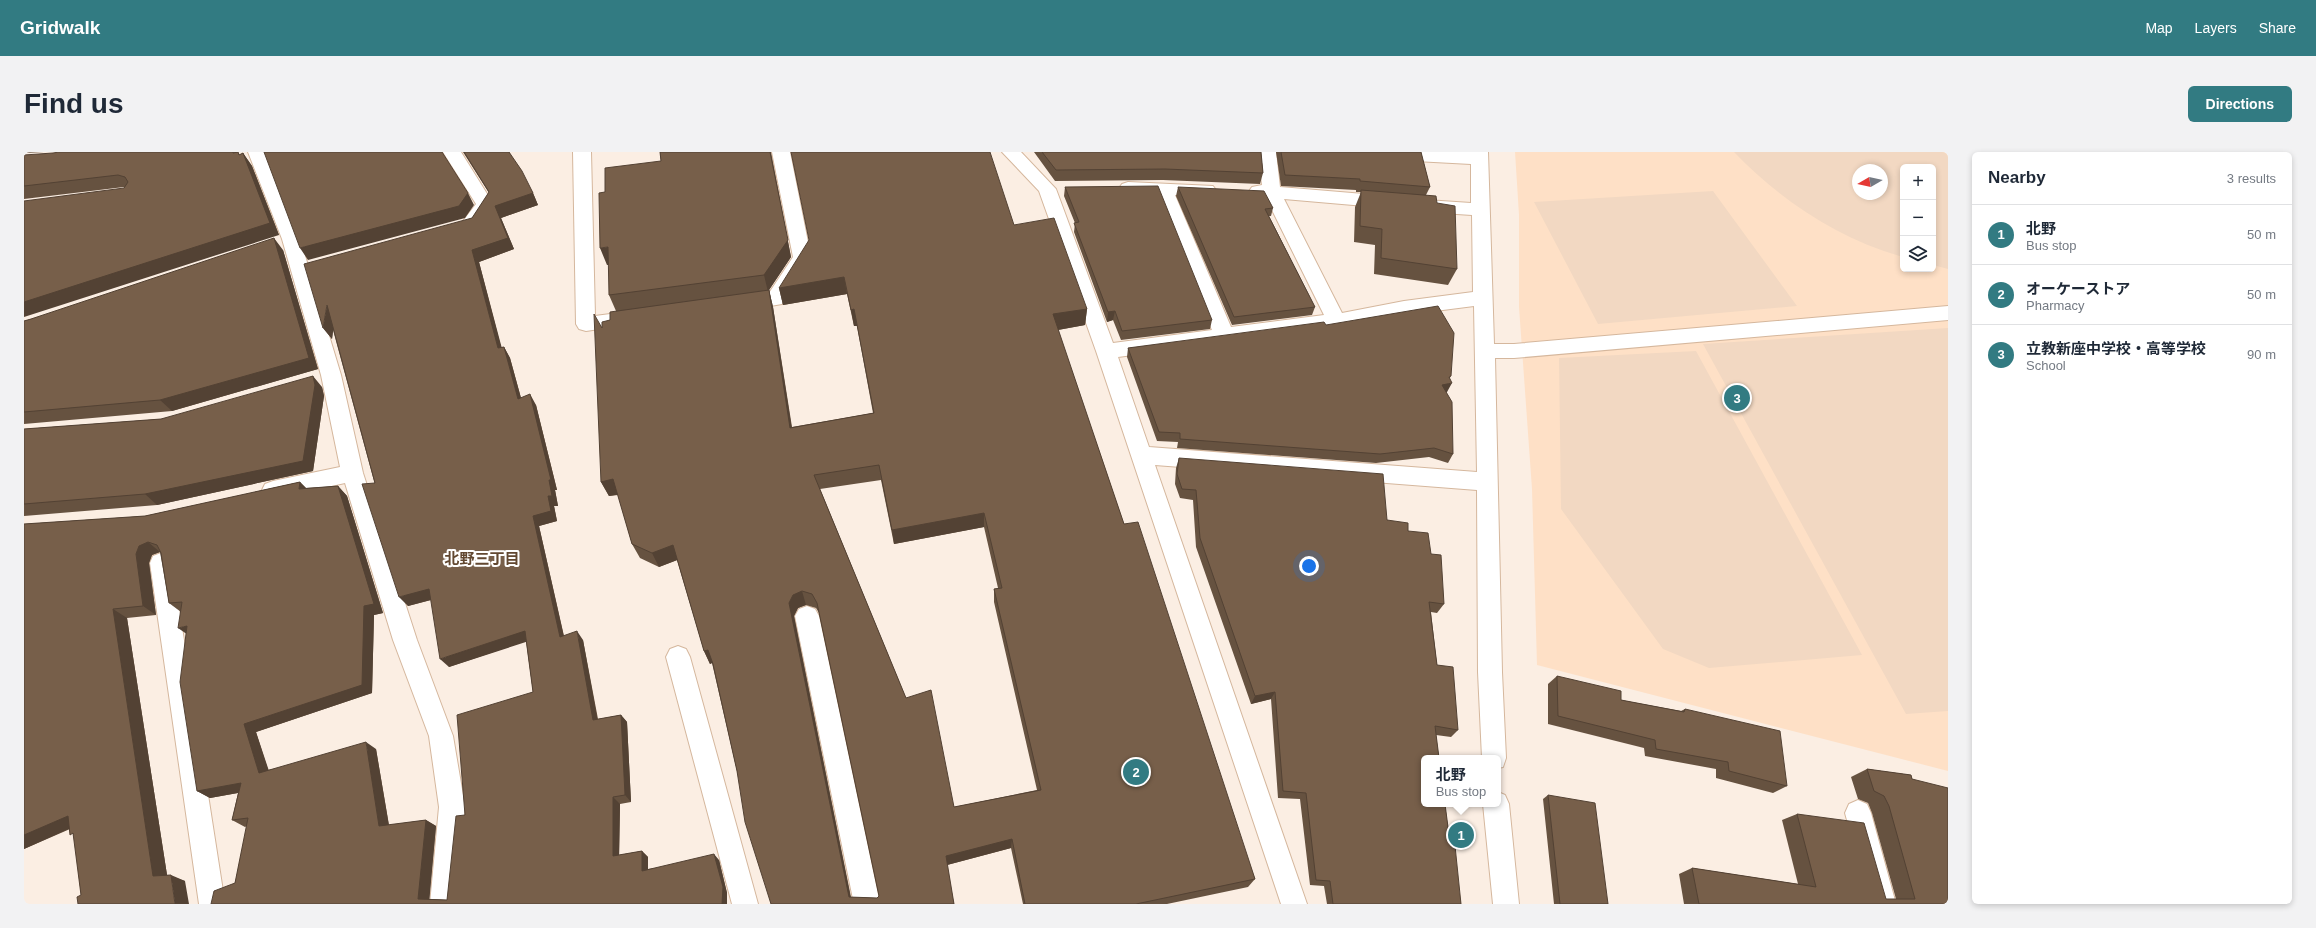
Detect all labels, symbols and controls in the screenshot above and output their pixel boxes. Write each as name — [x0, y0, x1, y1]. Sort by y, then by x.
text: Gridwalk — [20, 17, 100, 38]
text: Map — [2145, 20, 2173, 36]
text: Layers — [2195, 20, 2237, 36]
text: Share — [2259, 20, 2296, 36]
button: Directions — [2188, 86, 2292, 122]
text: Find us — [24, 88, 124, 119]
north arrow — [1852, 164, 1888, 200]
map controls — [1900, 164, 1936, 272]
button: + — [1900, 164, 1936, 200]
text: Nearby — [1988, 168, 2046, 187]
text: 3 results — [2227, 171, 2276, 186]
button: − — [1900, 200, 1936, 236]
text: 北野 — [2026, 220, 2056, 237]
text: 1 — [1997, 227, 2005, 242]
text: 50 m — [2247, 227, 2276, 242]
button: layers — [1900, 236, 1936, 272]
text: Bus stop — [2026, 238, 2077, 253]
text: オーケーストア — [2026, 280, 2130, 297]
text: 2 — [1997, 287, 2005, 302]
text: 50 m — [2247, 287, 2276, 302]
text: Pharmacy — [2026, 298, 2085, 313]
text: 立教新座中学校・高等学校 — [2026, 340, 2206, 357]
text: 3 — [1997, 347, 2005, 362]
text: 90 m — [2247, 347, 2276, 362]
text: School — [2026, 358, 2066, 373]
pin: 3 — [1724, 383, 1750, 413]
district label: 北野三丁目 — [444, 550, 520, 567]
your location — [1299, 556, 1319, 576]
popup — [1421, 755, 1501, 807]
pin: 2 — [1123, 757, 1149, 787]
text: 北野 — [1436, 766, 1466, 783]
text: Bus stop — [1436, 784, 1486, 799]
pin: 1 — [1448, 820, 1474, 850]

